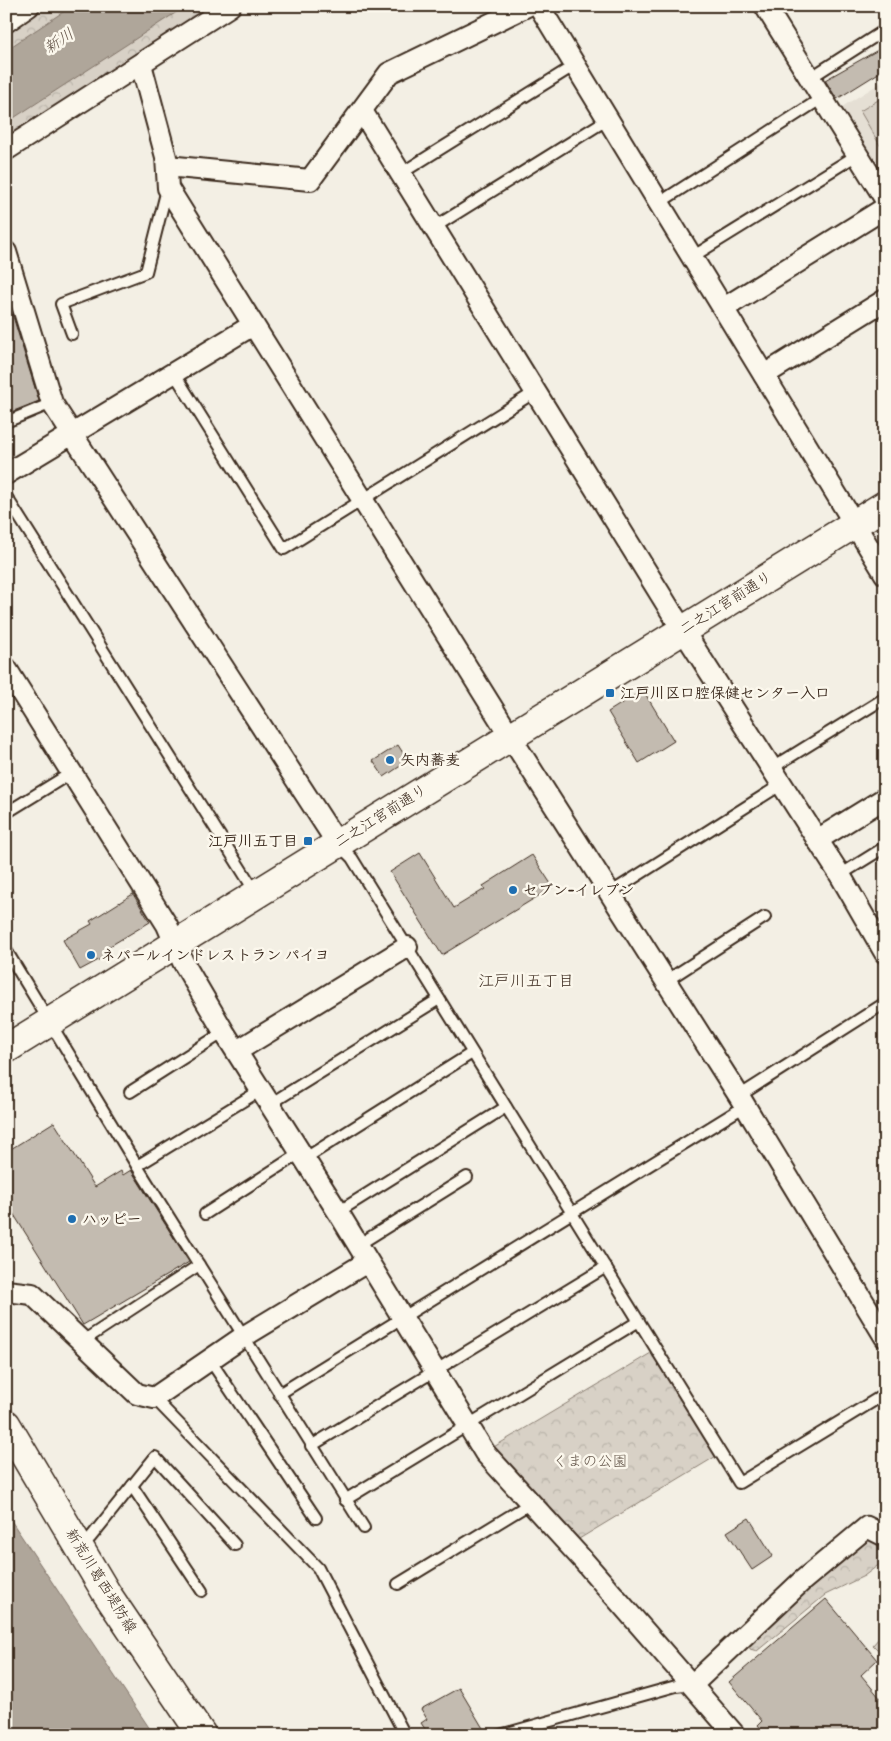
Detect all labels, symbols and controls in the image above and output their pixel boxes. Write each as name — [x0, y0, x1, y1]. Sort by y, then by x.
water label: 新川 — [40, 24, 78, 58]
street label: 二之江宮前通り — [676, 567, 776, 639]
place label: 江戸川区口腔保健センター入口 — [620, 684, 830, 703]
marker: 江戸川区口腔保健センター入口 — [604, 687, 616, 699]
place label: 矢内蕎麦 — [400, 751, 460, 770]
marker: 矢内蕎麦 — [384, 754, 396, 766]
street label: 二之江宮前通り — [331, 780, 431, 852]
place label: 江戸川五丁目 — [208, 832, 298, 851]
marker: 江戸川五丁目 — [302, 835, 314, 847]
place label: セブン-イレブン — [523, 881, 634, 900]
marker: セブン-イレブン — [507, 884, 519, 896]
place label: ネパールインドレストラン パイヨ — [101, 946, 330, 965]
marker: ネパールインドレストラン パイヨ — [85, 949, 97, 961]
district label: 江戸川五丁目 — [478, 971, 574, 991]
place label: ハッピー — [82, 1210, 141, 1229]
marker: ハッピー — [66, 1213, 78, 1225]
park label: くまの公園 — [552, 1452, 628, 1471]
street label: 新荒川葛西堤防線 — [61, 1525, 141, 1637]

